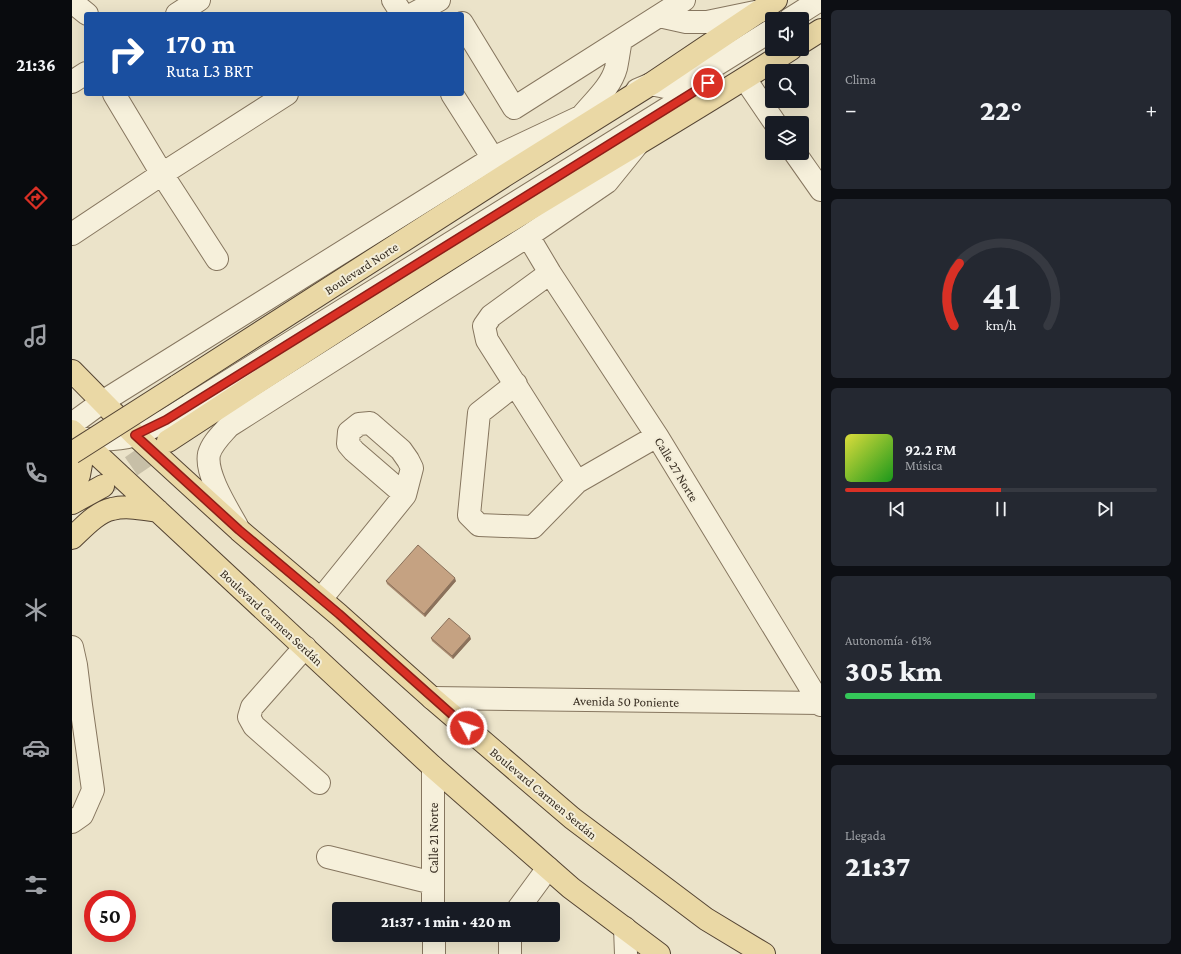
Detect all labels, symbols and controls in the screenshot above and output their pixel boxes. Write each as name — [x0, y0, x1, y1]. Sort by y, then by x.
map controls — [765, 12, 809, 160]
button: sound — [765, 12, 809, 56]
icon: right — [100, 28, 152, 80]
text: 170 m — [166, 28, 236, 59]
text: 21:36 — [16, 55, 56, 75]
text: Ruta L3 BRT — [166, 61, 253, 81]
button: search — [765, 64, 809, 108]
pin — [691, 66, 725, 100]
icon: arrive — [697, 72, 719, 94]
text: Clima — [845, 72, 876, 87]
text: 22° — [980, 93, 1022, 126]
text: − — [845, 97, 857, 122]
text: + — [1145, 97, 1157, 122]
button: layers — [765, 116, 809, 160]
icon: directions — [22, 184, 50, 212]
street label: Boulevard Norte — [322, 239, 401, 298]
text: 41 — [982, 272, 1020, 318]
text: km/h — [986, 317, 1017, 333]
icon: music — [22, 322, 50, 350]
street label: Calle 27 Norte — [651, 434, 702, 504]
text: 92.2 FM — [905, 442, 956, 458]
text: Música — [905, 458, 943, 473]
icon: phone — [22, 459, 50, 487]
icon: previous — [886, 498, 908, 520]
icon: pause — [990, 498, 1012, 520]
icon: next — [1094, 498, 1116, 520]
street label: Boulevard Carmen Serdán — [217, 566, 326, 669]
icon: climate — [22, 596, 50, 624]
text: Autonomía · 61% — [845, 633, 932, 648]
text: 305 km — [845, 654, 942, 687]
street label: Avenida 50 Poniente — [573, 693, 679, 710]
position arrow — [446, 707, 488, 749]
icon: car — [22, 734, 50, 762]
street label: Boulevard Carmen Serdán — [487, 744, 600, 842]
street label: Calle 21 Norte — [426, 802, 441, 874]
text: Llegada — [845, 828, 886, 843]
text: 21:37 — [845, 849, 911, 882]
icon: filters — [22, 871, 50, 899]
speed limit sign: 50 — [84, 890, 136, 942]
text: 21:37 · 1 min · 420 m — [381, 914, 511, 930]

